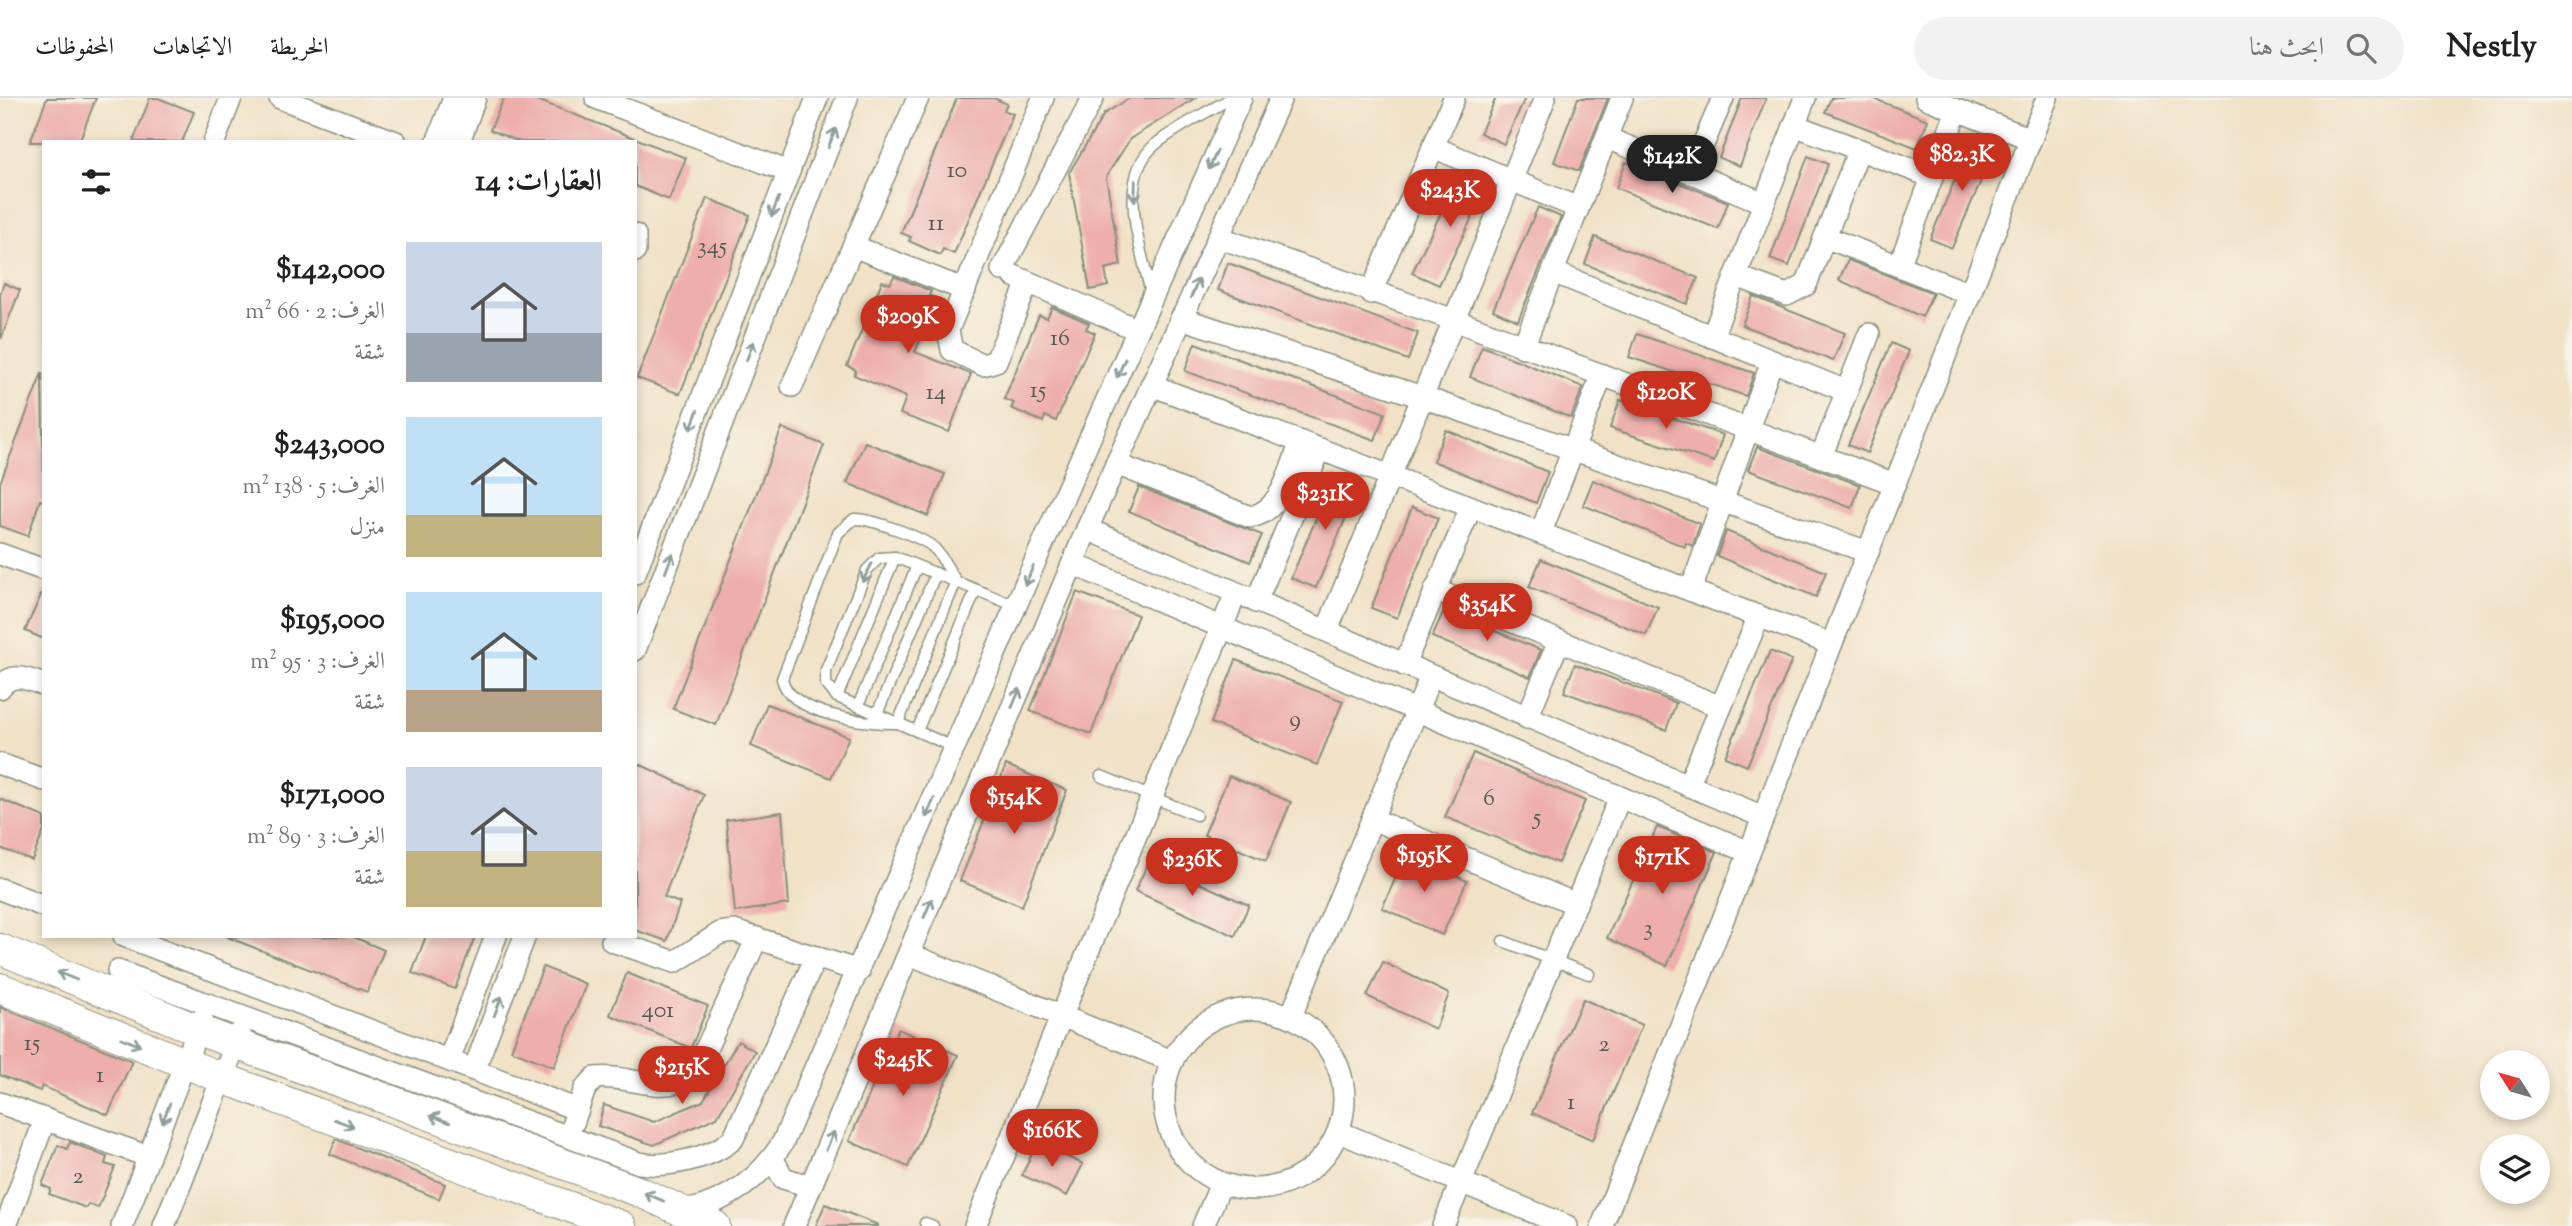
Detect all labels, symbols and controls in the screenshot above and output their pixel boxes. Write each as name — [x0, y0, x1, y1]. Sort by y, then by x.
search box — [1914, 17, 2404, 80]
text: Nestly — [2446, 24, 2537, 72]
icon: search — [2342, 29, 2380, 67]
text: ابحث هنا — [2249, 30, 2324, 67]
text: المحفوظات — [35, 31, 114, 65]
text: الاتجاهات — [152, 31, 232, 65]
text: الخريطة — [270, 31, 329, 65]
one-way arrow — [826, 128, 839, 150]
pin: $82.3K — [1905, 134, 2019, 193]
pin: $142K — [1623, 136, 1721, 195]
text: $82.3K — [1929, 139, 1995, 172]
text: $142K — [1642, 141, 1702, 174]
one-way arrow — [1206, 149, 1219, 171]
house number: 10 — [947, 154, 967, 188]
text: العقارات: 14 — [475, 161, 602, 204]
icon: filters — [77, 163, 115, 201]
pin: $243K — [1401, 170, 1499, 229]
text: $243K — [1420, 175, 1480, 208]
one-way arrow — [1128, 179, 1141, 202]
one-way arrow — [768, 196, 780, 218]
house number: 11 — [928, 207, 944, 241]
house number: 345 — [697, 230, 727, 264]
text: $142,000 — [275, 249, 385, 292]
icon: home — [462, 270, 546, 354]
one-way arrow — [1189, 278, 1202, 299]
text: الغرف: 2 · 66 m² — [245, 296, 385, 329]
pin: $209K — [859, 296, 957, 355]
text: $209K — [876, 301, 940, 334]
house number: 16 — [1050, 322, 1070, 356]
text: شقة — [355, 337, 385, 370]
one-way arrow — [745, 340, 757, 362]
one-way arrow — [1114, 357, 1127, 378]
pin: $120K — [1617, 372, 1715, 431]
house number: 15 — [1030, 374, 1046, 408]
house number: 14 — [926, 376, 946, 410]
text: $120K — [1636, 377, 1696, 410]
one-way arrow — [686, 409, 699, 430]
text: $243,000 — [273, 424, 385, 467]
icon: home — [462, 445, 546, 529]
text: الغرف: 5 · 138 m² — [242, 471, 385, 504]
pin: $231K — [1276, 472, 1374, 532]
text: $231K — [1297, 478, 1353, 511]
text: منزل — [350, 512, 385, 545]
one-way arrow — [663, 553, 676, 575]
one-way arrow — [860, 562, 874, 582]
one-way arrow — [1021, 565, 1034, 587]
pin: $354K — [1438, 584, 1536, 643]
text: $354K — [1458, 589, 1516, 622]
text: $195,000 — [280, 599, 385, 642]
icon: home — [462, 620, 546, 704]
text: الغرف: 3 · 95 m² — [250, 646, 385, 679]
text: شقة — [355, 687, 385, 720]
one-way arrow — [1010, 688, 1023, 710]
house number: 9 — [1289, 703, 1301, 737]
text: $171,000 — [279, 774, 385, 817]
pin: $154K — [965, 776, 1063, 836]
text: $154K — [986, 782, 1042, 815]
house number: 6 — [1483, 782, 1495, 816]
icon: home — [462, 795, 546, 879]
one-way arrow — [923, 797, 936, 818]
house number: 5 — [1531, 801, 1541, 835]
text: الغرف: 3 · 89 m² — [247, 821, 385, 854]
pin: $195K — [1375, 834, 1473, 894]
pin: $171K — [1613, 836, 1711, 896]
pin: $236K — [1143, 838, 1241, 898]
text: $195K — [1396, 840, 1452, 873]
text: $171K — [1634, 842, 1690, 875]
text: $236K — [1162, 844, 1222, 877]
text: شقة — [355, 862, 385, 895]
one-way arrow — [922, 898, 935, 920]
house number: 3 — [1643, 912, 1653, 946]
one-way arrow — [57, 969, 79, 982]
house number: 401 — [642, 994, 674, 1028]
one-way arrow — [493, 996, 506, 1017]
house number: 15 — [24, 1027, 40, 1061]
house number: 2 — [1598, 1028, 1610, 1062]
one-way arrow — [120, 1036, 142, 1049]
pin: $245K — [854, 1038, 952, 1098]
text: $245K — [873, 1044, 933, 1077]
pin: $215K — [633, 1046, 731, 1106]
north arrow — [2480, 1050, 2550, 1120]
map controls — [2480, 1050, 2550, 1204]
text: $215K — [654, 1052, 710, 1085]
house number: 1 — [96, 1059, 104, 1093]
house number: 1 — [1567, 1086, 1575, 1120]
one-way arrow — [158, 1102, 171, 1124]
pin: $166K — [1003, 1110, 1101, 1169]
one-way arrow — [430, 1111, 452, 1124]
text: $166K — [1022, 1115, 1082, 1148]
one-way arrow — [332, 1118, 354, 1130]
one-way arrow — [824, 1130, 837, 1152]
button: layers — [2480, 1134, 2550, 1204]
house number: 2 — [72, 1160, 84, 1194]
one-way arrow — [643, 1190, 665, 1203]

